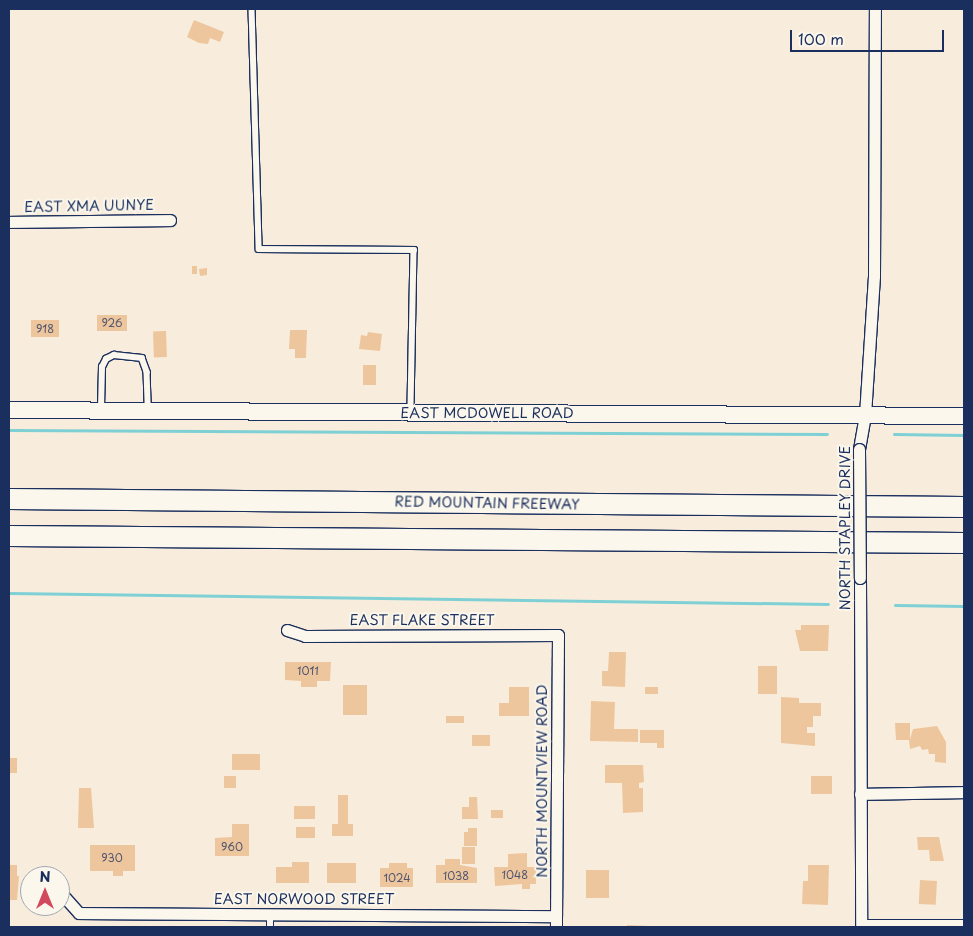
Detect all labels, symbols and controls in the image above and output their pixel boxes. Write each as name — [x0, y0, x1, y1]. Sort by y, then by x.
scale bar — [793, 20, 947, 52]
text: 100 m — [798, 27, 844, 50]
street label: EAST XMA UUNYE — [24, 196, 154, 216]
house number: 926 — [101, 316, 123, 330]
house number: 918 — [36, 322, 54, 336]
street label: EAST MCDOWELL ROAD — [400, 405, 574, 421]
street label: NORTH STAPLEY DRIVE — [837, 445, 853, 611]
street label: RED MOUNTAIN FREEWAY — [393, 493, 581, 513]
street label: EAST FLAKE STREET — [349, 612, 495, 628]
house number: 1011 — [297, 664, 319, 678]
street label: NORTH MOUNTVIEW ROAD — [534, 683, 550, 879]
house number: 960 — [221, 840, 243, 854]
house number: 930 — [101, 851, 123, 865]
north arrow — [20, 866, 70, 916]
text: N — [39, 866, 51, 887]
house number: 1048 — [502, 868, 528, 882]
house number: 1038 — [443, 869, 469, 883]
house number: 1024 — [384, 871, 410, 885]
street label: EAST NORWOOD STREET — [213, 891, 395, 907]

